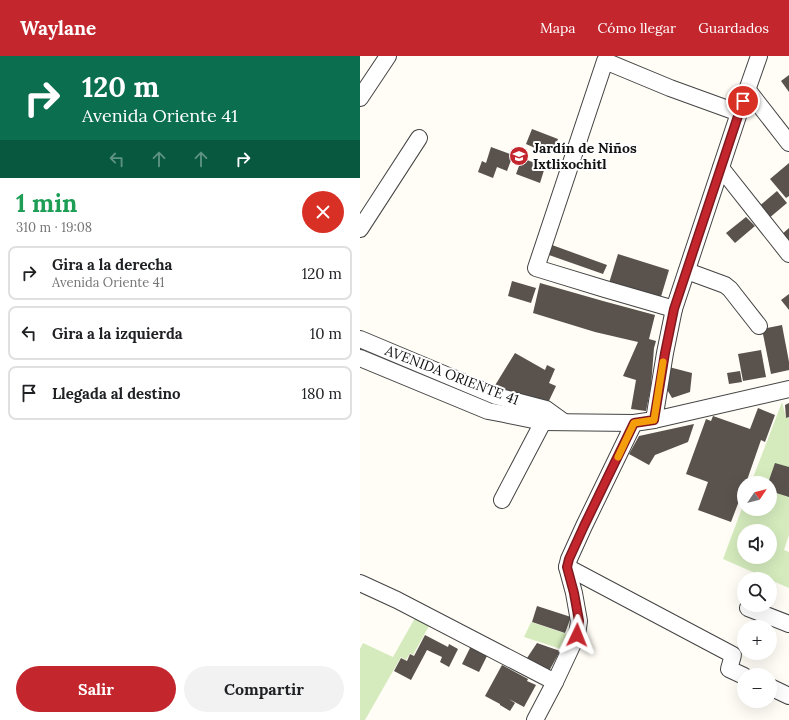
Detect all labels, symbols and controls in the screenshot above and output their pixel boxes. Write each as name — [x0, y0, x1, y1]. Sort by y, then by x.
text: Waylane — [20, 16, 96, 40]
text: Mapa — [540, 19, 576, 37]
text: Cómo llegar — [598, 19, 676, 37]
text: Guardados — [698, 19, 769, 37]
text: 120 m — [82, 69, 159, 105]
icon: right — [16, 72, 68, 124]
pin — [726, 84, 760, 118]
icon: arrive — [732, 90, 754, 112]
text: Avenida Oriente 41 — [82, 104, 238, 127]
place label: Jardín de Niños Ixtlixochitl — [533, 139, 637, 173]
school or university icon: Jardín de Niños Ixtlixochitl — [508, 145, 530, 167]
icon: left — [106, 148, 128, 170]
icon: ahead — [148, 148, 170, 170]
icon: ahead — [190, 148, 212, 170]
icon: right — [232, 148, 254, 170]
text: 1 min — [16, 188, 77, 219]
button: close — [302, 191, 344, 233]
text: 310 m · 19:08 — [16, 219, 92, 236]
text: Gira a la derecha — [52, 255, 172, 274]
icon: right — [18, 262, 40, 284]
text: 120 m — [302, 264, 342, 283]
text: Avenida Oriente 41 — [52, 274, 165, 291]
icon: left — [18, 322, 40, 344]
text: Gira a la izquierda — [52, 324, 183, 343]
text: 10 m — [310, 324, 342, 343]
street label: AVENIDA ORIENTE 41 — [382, 341, 521, 409]
icon: arrive — [18, 382, 40, 404]
text: Llegada al destino — [52, 384, 181, 403]
text: 180 m — [301, 384, 342, 403]
north arrow — [737, 476, 777, 516]
map controls — [737, 476, 777, 708]
button: sound — [737, 524, 777, 564]
button: search — [737, 572, 777, 612]
position arrow — [556, 614, 598, 656]
button: + — [737, 620, 777, 660]
button: Salir — [16, 666, 176, 712]
button: Compartir — [184, 666, 344, 712]
button: − — [737, 668, 777, 708]

